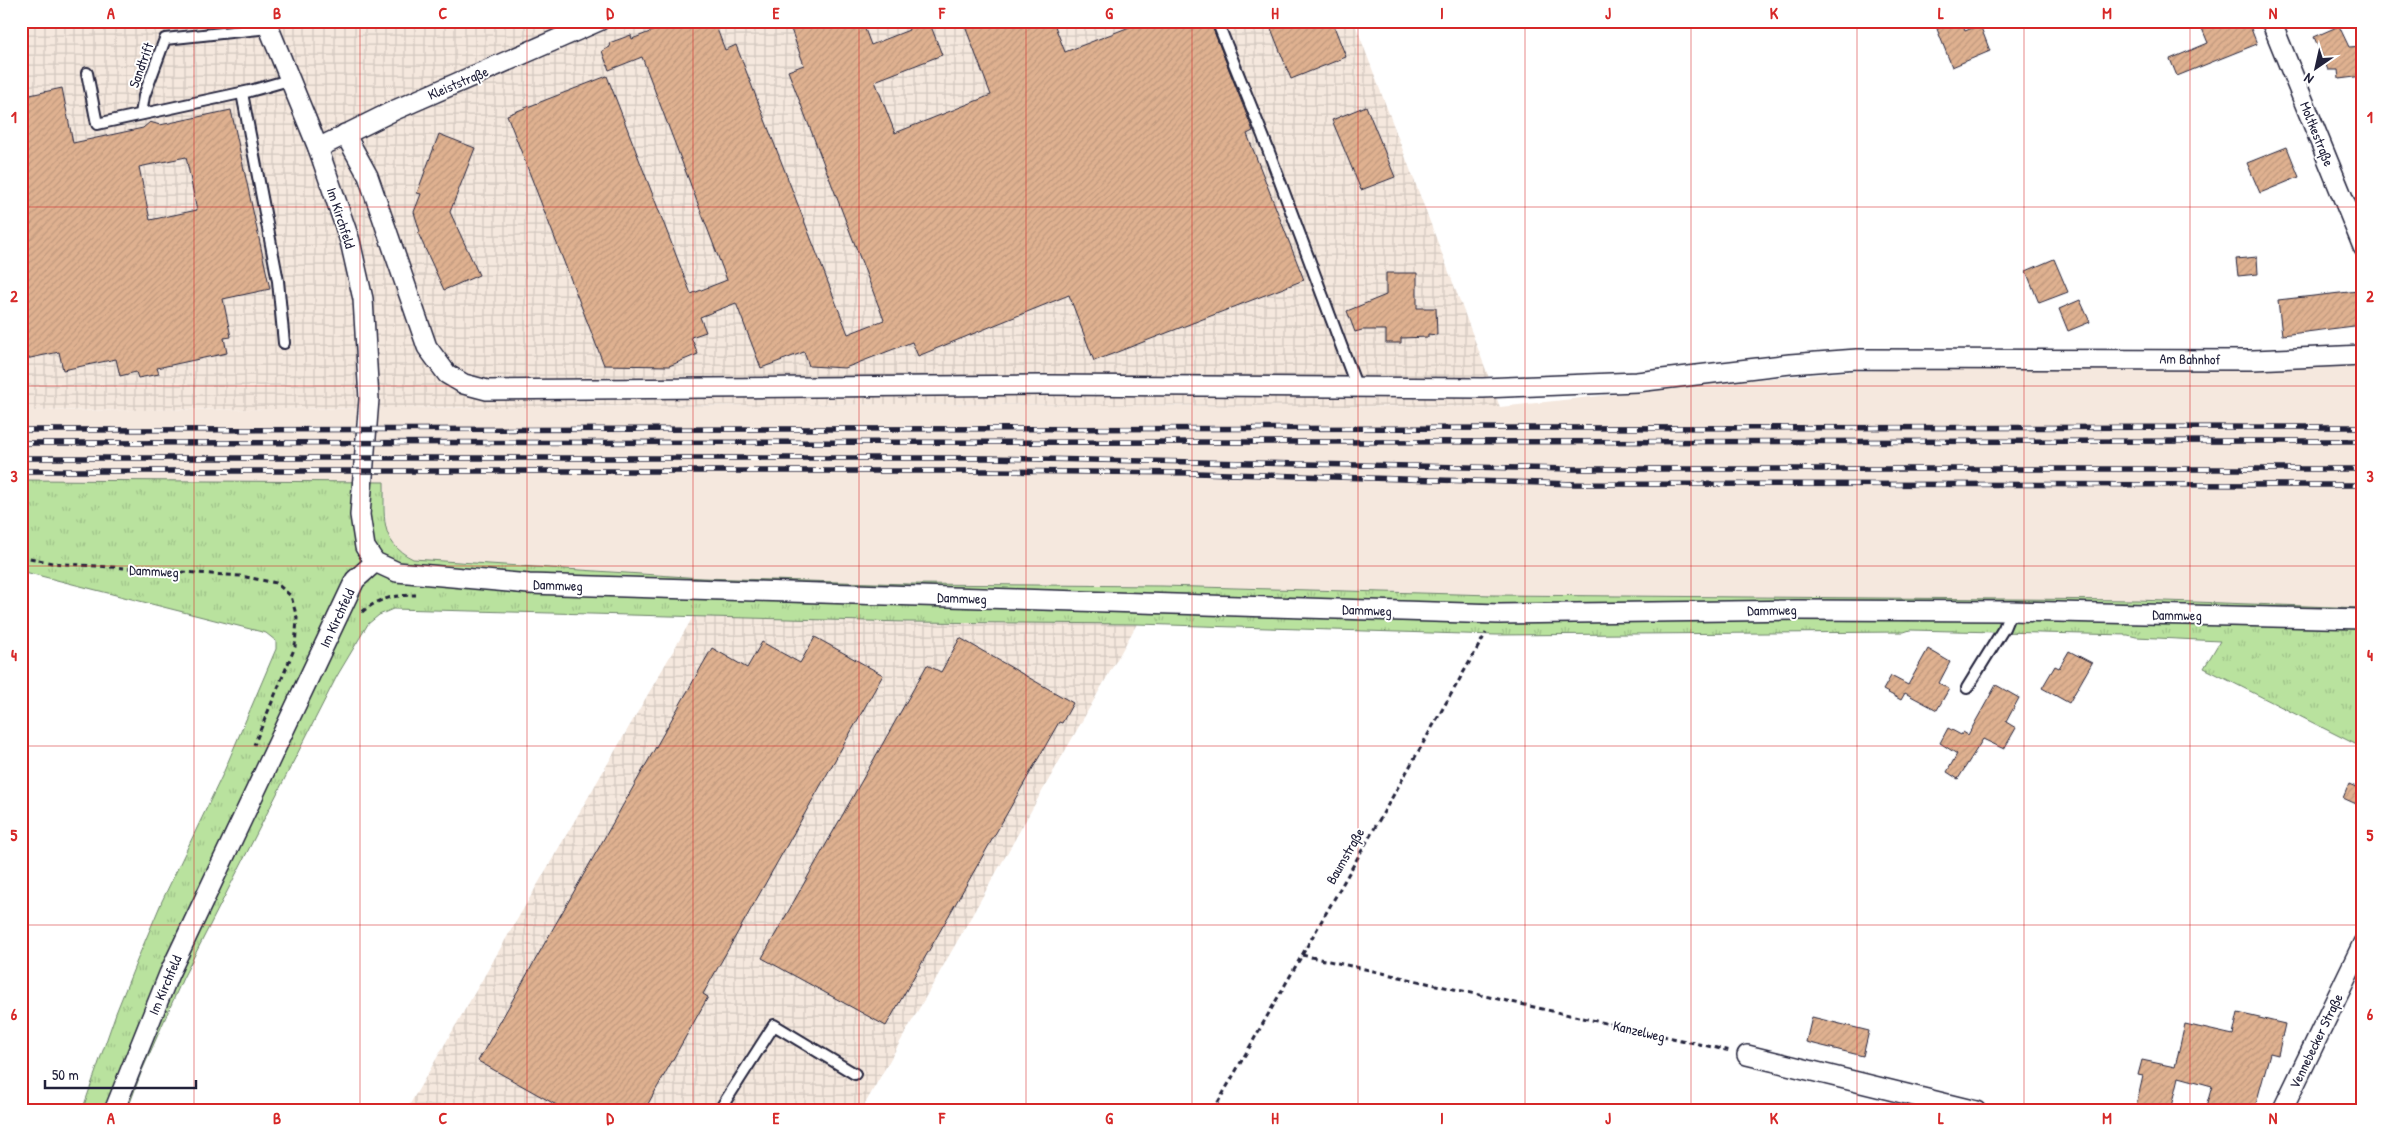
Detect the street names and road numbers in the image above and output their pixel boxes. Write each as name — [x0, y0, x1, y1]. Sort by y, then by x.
street label: Sandtrift — [124, 39, 158, 90]
street label: Kleiststraße — [425, 61, 492, 105]
street label: Moltkestraße — [2295, 99, 2339, 170]
street label: Im Kirchfeld — [323, 185, 360, 251]
street label: Am Bahnhof — [2159, 348, 2221, 369]
street label: Dammweg — [129, 560, 179, 582]
street label: Dammweg — [533, 574, 583, 596]
street label: Im Kirchfeld — [315, 585, 359, 650]
street label: Dammweg — [937, 587, 987, 609]
street label: Dammweg — [1342, 599, 1392, 621]
street label: Dammweg — [1747, 600, 1797, 620]
street label: Dammweg — [2152, 605, 2202, 625]
street label: Baumstraße — [1321, 824, 1369, 888]
street label: Im Kirchfeld — [143, 952, 186, 1018]
street label: Vennebecker Straße — [2284, 990, 2348, 1092]
street label: Kanzelweg — [1611, 1015, 1667, 1047]

